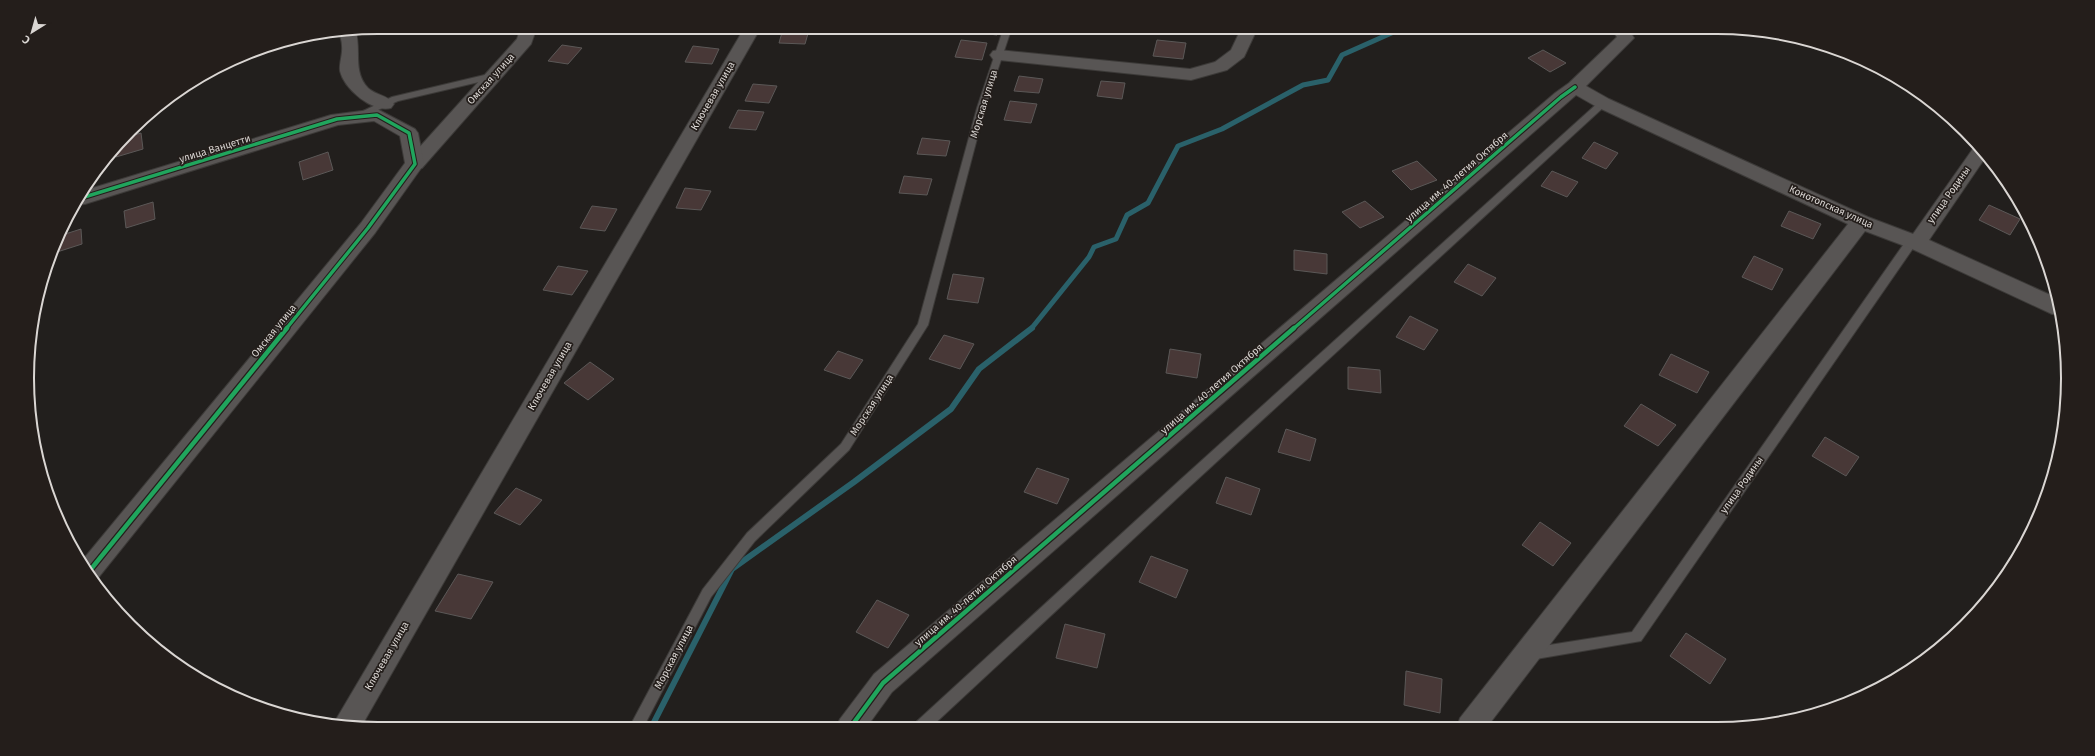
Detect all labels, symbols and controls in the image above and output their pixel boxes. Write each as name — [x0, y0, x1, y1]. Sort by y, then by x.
north arrow — [12, 12, 52, 52]
text: С — [19, 32, 33, 47]
street label: Омская улица — [465, 51, 517, 107]
street label: Ключевая улица — [688, 59, 738, 133]
street label: Морская улица — [968, 68, 1000, 140]
street label: улица им. 40-летия Октября — [1403, 129, 1511, 225]
street label: улица Ванцетти — [178, 132, 252, 166]
street label: улица Родины — [1925, 164, 1973, 226]
street label: Конотопская улица — [1787, 183, 1875, 231]
street label: Омская улица — [249, 302, 299, 360]
street label: Ключевая улица — [525, 339, 575, 413]
street label: улица им. 40-летия Октября — [1158, 341, 1266, 437]
street label: Морская улица — [848, 372, 896, 438]
street label: улица Родины — [1718, 454, 1766, 516]
street label: улица им. 40-летия Октября — [912, 553, 1020, 649]
street label: Ключевая улица — [362, 619, 412, 693]
street label: Морская улица — [652, 623, 696, 691]

